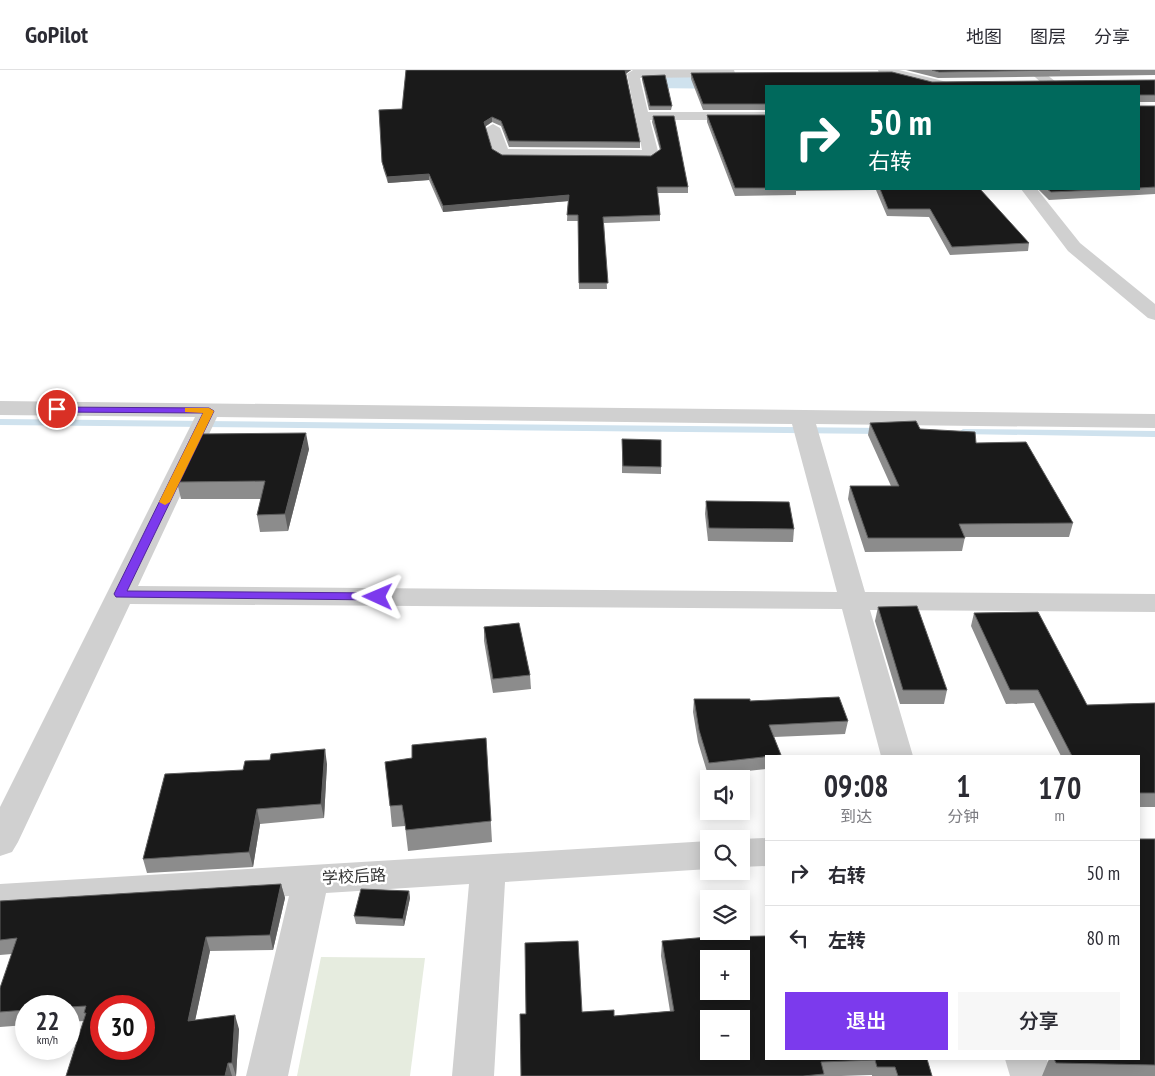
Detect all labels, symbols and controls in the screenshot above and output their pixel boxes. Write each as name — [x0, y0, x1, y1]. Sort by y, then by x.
text: GoPilot — [25, 19, 88, 50]
text: 地图 — [966, 25, 1002, 48]
text: 图层 — [1030, 25, 1066, 48]
text: 分享 — [1094, 25, 1130, 48]
text: 50 m — [868, 99, 932, 145]
icon: right — [785, 105, 850, 170]
text: 右转 — [868, 147, 912, 175]
pin — [36, 388, 78, 430]
icon: arrive — [43, 395, 71, 423]
position arrow — [351, 570, 403, 622]
text: 09:08 — [824, 766, 889, 805]
text: 1 — [956, 766, 971, 805]
text: 170 — [1038, 768, 1081, 807]
map controls — [700, 770, 750, 1060]
button: sound — [700, 770, 750, 820]
text: m — [1055, 805, 1065, 825]
text: 到达 — [840, 806, 872, 826]
text: 分钟 — [947, 806, 979, 826]
button: search — [700, 830, 750, 880]
icon: right — [785, 859, 813, 887]
text: 50 m — [1087, 861, 1120, 885]
text: 右转 — [828, 863, 866, 887]
street label: 学校后路 — [322, 864, 386, 888]
button: layers — [700, 890, 750, 940]
icon: left — [785, 924, 813, 952]
text: 80 m — [1087, 926, 1120, 950]
text: 左转 — [828, 928, 866, 952]
button: + — [700, 950, 750, 1000]
button: 退出 — [785, 992, 948, 1050]
button: 分享 — [958, 992, 1120, 1050]
speed limit sign: 30 — [90, 995, 155, 1060]
text: 22 — [36, 1005, 59, 1037]
button: − — [700, 1010, 750, 1060]
text: km/h — [37, 1032, 58, 1047]

